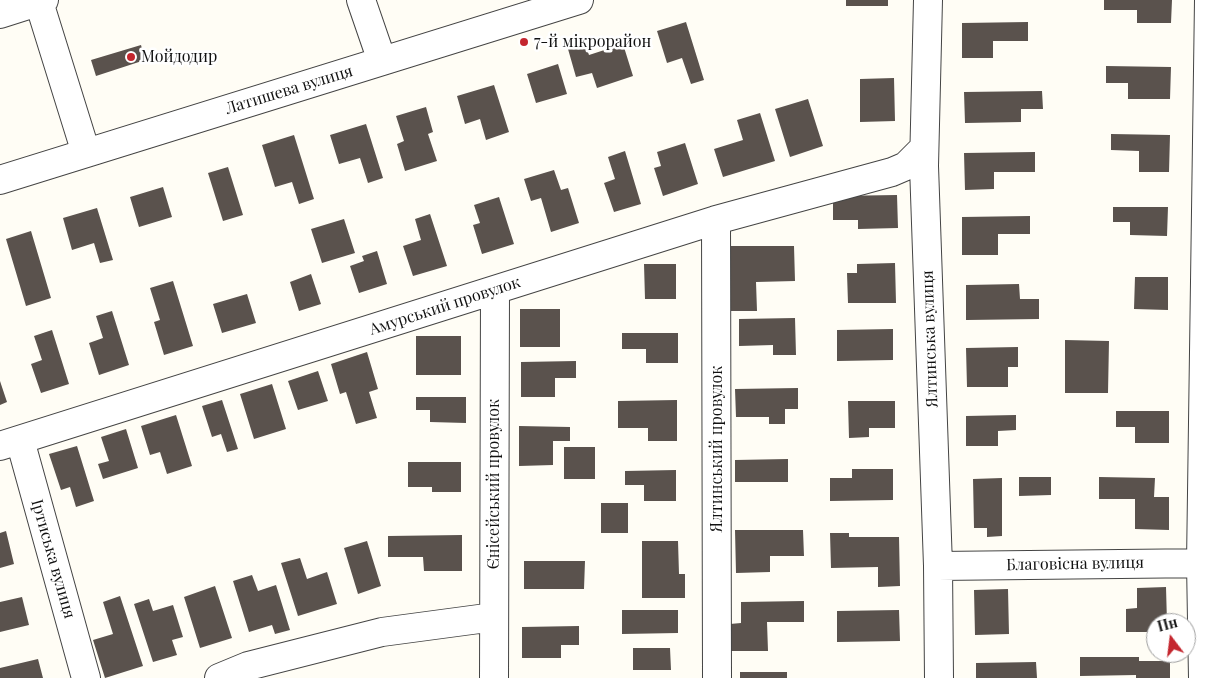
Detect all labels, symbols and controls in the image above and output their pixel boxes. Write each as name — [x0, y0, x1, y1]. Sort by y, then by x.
place label: 7-й мікрорайон — [534, 32, 651, 52]
marker: 7-й мікрорайон — [518, 36, 530, 48]
place label: Мойдодир — [141, 47, 217, 67]
marker: Мойдодир — [125, 51, 137, 63]
street label: Латишева вулиця — [223, 61, 355, 119]
street label: Ялтинська вулиця — [918, 270, 942, 408]
street label: Амурський провулок — [367, 272, 523, 340]
street label: Ялтинський провулок — [707, 366, 727, 532]
street label: Єнісейський провулок — [484, 399, 504, 569]
street label: Іртиська вулиця — [27, 497, 79, 621]
street label: Благовісна вулиця — [1006, 553, 1144, 575]
text: Пн — [1155, 612, 1179, 636]
north arrow — [1146, 613, 1196, 663]

